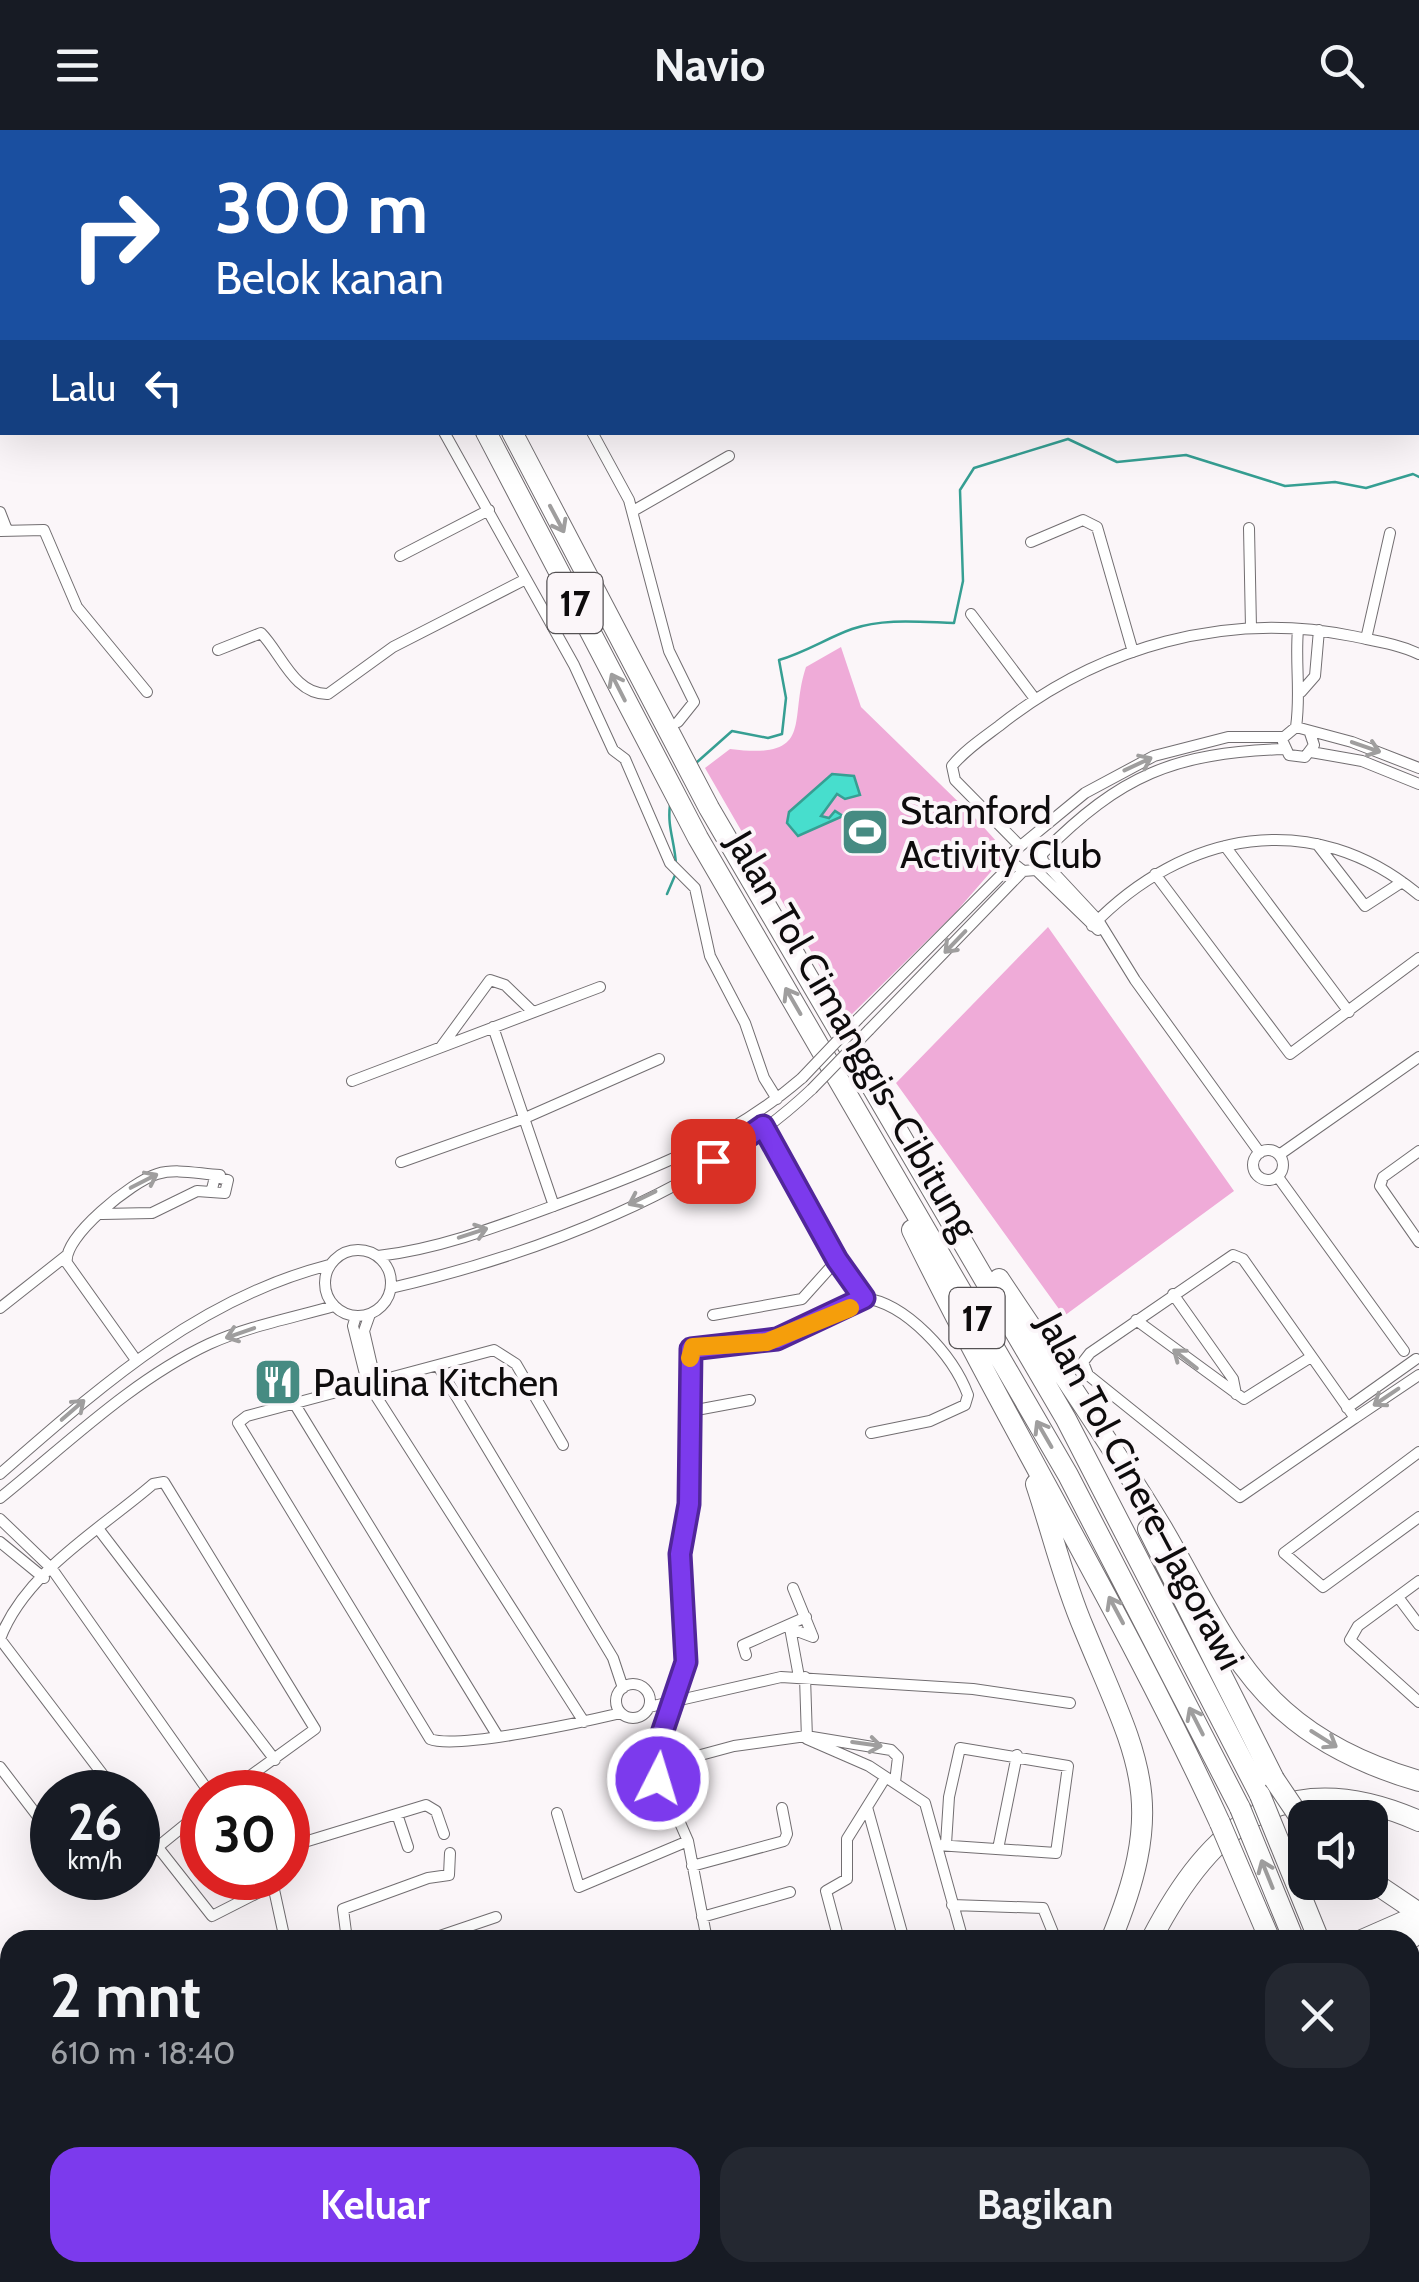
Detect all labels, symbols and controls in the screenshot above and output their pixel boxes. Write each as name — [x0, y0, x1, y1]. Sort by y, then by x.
icon: menu — [50, 38, 105, 93]
text: Navio — [654, 38, 765, 92]
icon: search — [1314, 38, 1369, 93]
text: 300 m — [215, 165, 428, 251]
icon: right — [50, 170, 180, 300]
text: Belok kanan — [215, 251, 444, 305]
icon: left — [136, 360, 191, 415]
text: Lalu — [50, 364, 116, 411]
one-way arrow — [548, 503, 567, 533]
road number: 17 — [548, 573, 602, 633]
one-way arrow — [608, 673, 627, 703]
one-way arrow — [1349, 739, 1380, 757]
one-way arrow — [1122, 753, 1152, 772]
place label: Stamford Activity Club — [900, 787, 1102, 878]
sports icon: Stamford Activity Club — [839, 806, 891, 858]
street label: Jalan Tol Cimanggis–Cibitung — [716, 822, 990, 1248]
one-way arrow — [943, 929, 967, 953]
one-way arrow — [782, 987, 802, 1017]
pin — [671, 1119, 756, 1204]
icon: arrive — [686, 1134, 741, 1189]
one-way arrow — [128, 1171, 158, 1190]
one-way arrow — [628, 1190, 658, 1209]
one-way arrow — [456, 1223, 488, 1241]
road number: 17 — [950, 1288, 1004, 1348]
street label: Jalan Tol Cinere–Jagorawi — [1026, 1304, 1255, 1678]
one-way arrow — [226, 1325, 257, 1343]
one-way arrow — [1172, 1349, 1199, 1370]
restaurant icon: Paulina Kitchen — [252, 1356, 304, 1408]
place label: Paulina Kitchen — [313, 1359, 559, 1406]
one-way arrow — [1372, 1387, 1400, 1408]
one-way arrow — [60, 1400, 86, 1422]
one-way arrow — [1034, 1420, 1054, 1448]
one-way arrow — [1106, 1595, 1125, 1625]
one-way arrow — [1186, 1706, 1205, 1736]
position arrow — [606, 1727, 710, 1831]
one-way arrow — [1309, 1728, 1338, 1749]
one-way arrow — [850, 1736, 882, 1754]
speed limit sign: 30 — [180, 1770, 310, 1900]
text: 26 — [68, 1792, 122, 1853]
map controls — [1288, 1800, 1388, 1900]
button: sound — [1288, 1800, 1388, 1900]
text: km/h — [68, 1845, 122, 1875]
one-way arrow — [1256, 1859, 1274, 1890]
text: 2 mnt — [50, 1959, 201, 2032]
button: close — [1265, 1963, 1370, 2068]
text: 610 m · 18:40 — [50, 2033, 235, 2072]
button: Keluar — [50, 2147, 700, 2262]
button: Bagikan — [720, 2147, 1370, 2262]

